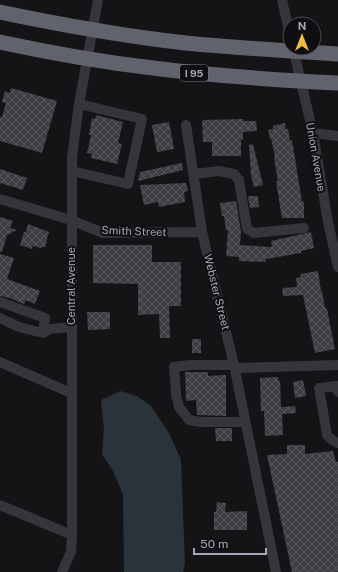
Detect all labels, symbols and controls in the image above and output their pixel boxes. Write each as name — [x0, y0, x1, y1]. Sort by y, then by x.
north arrow — [282, 16, 322, 56]
text: N — [298, 20, 306, 32]
road number: I 95 — [180, 65, 208, 81]
street label: Union Avenue — [304, 122, 328, 192]
street label: Smith Street — [101, 224, 167, 238]
street label: Central Avenue — [65, 247, 77, 325]
street label: Webster Street — [202, 253, 232, 331]
scale bar — [194, 530, 266, 556]
text: 50 m — [200, 537, 228, 551]

